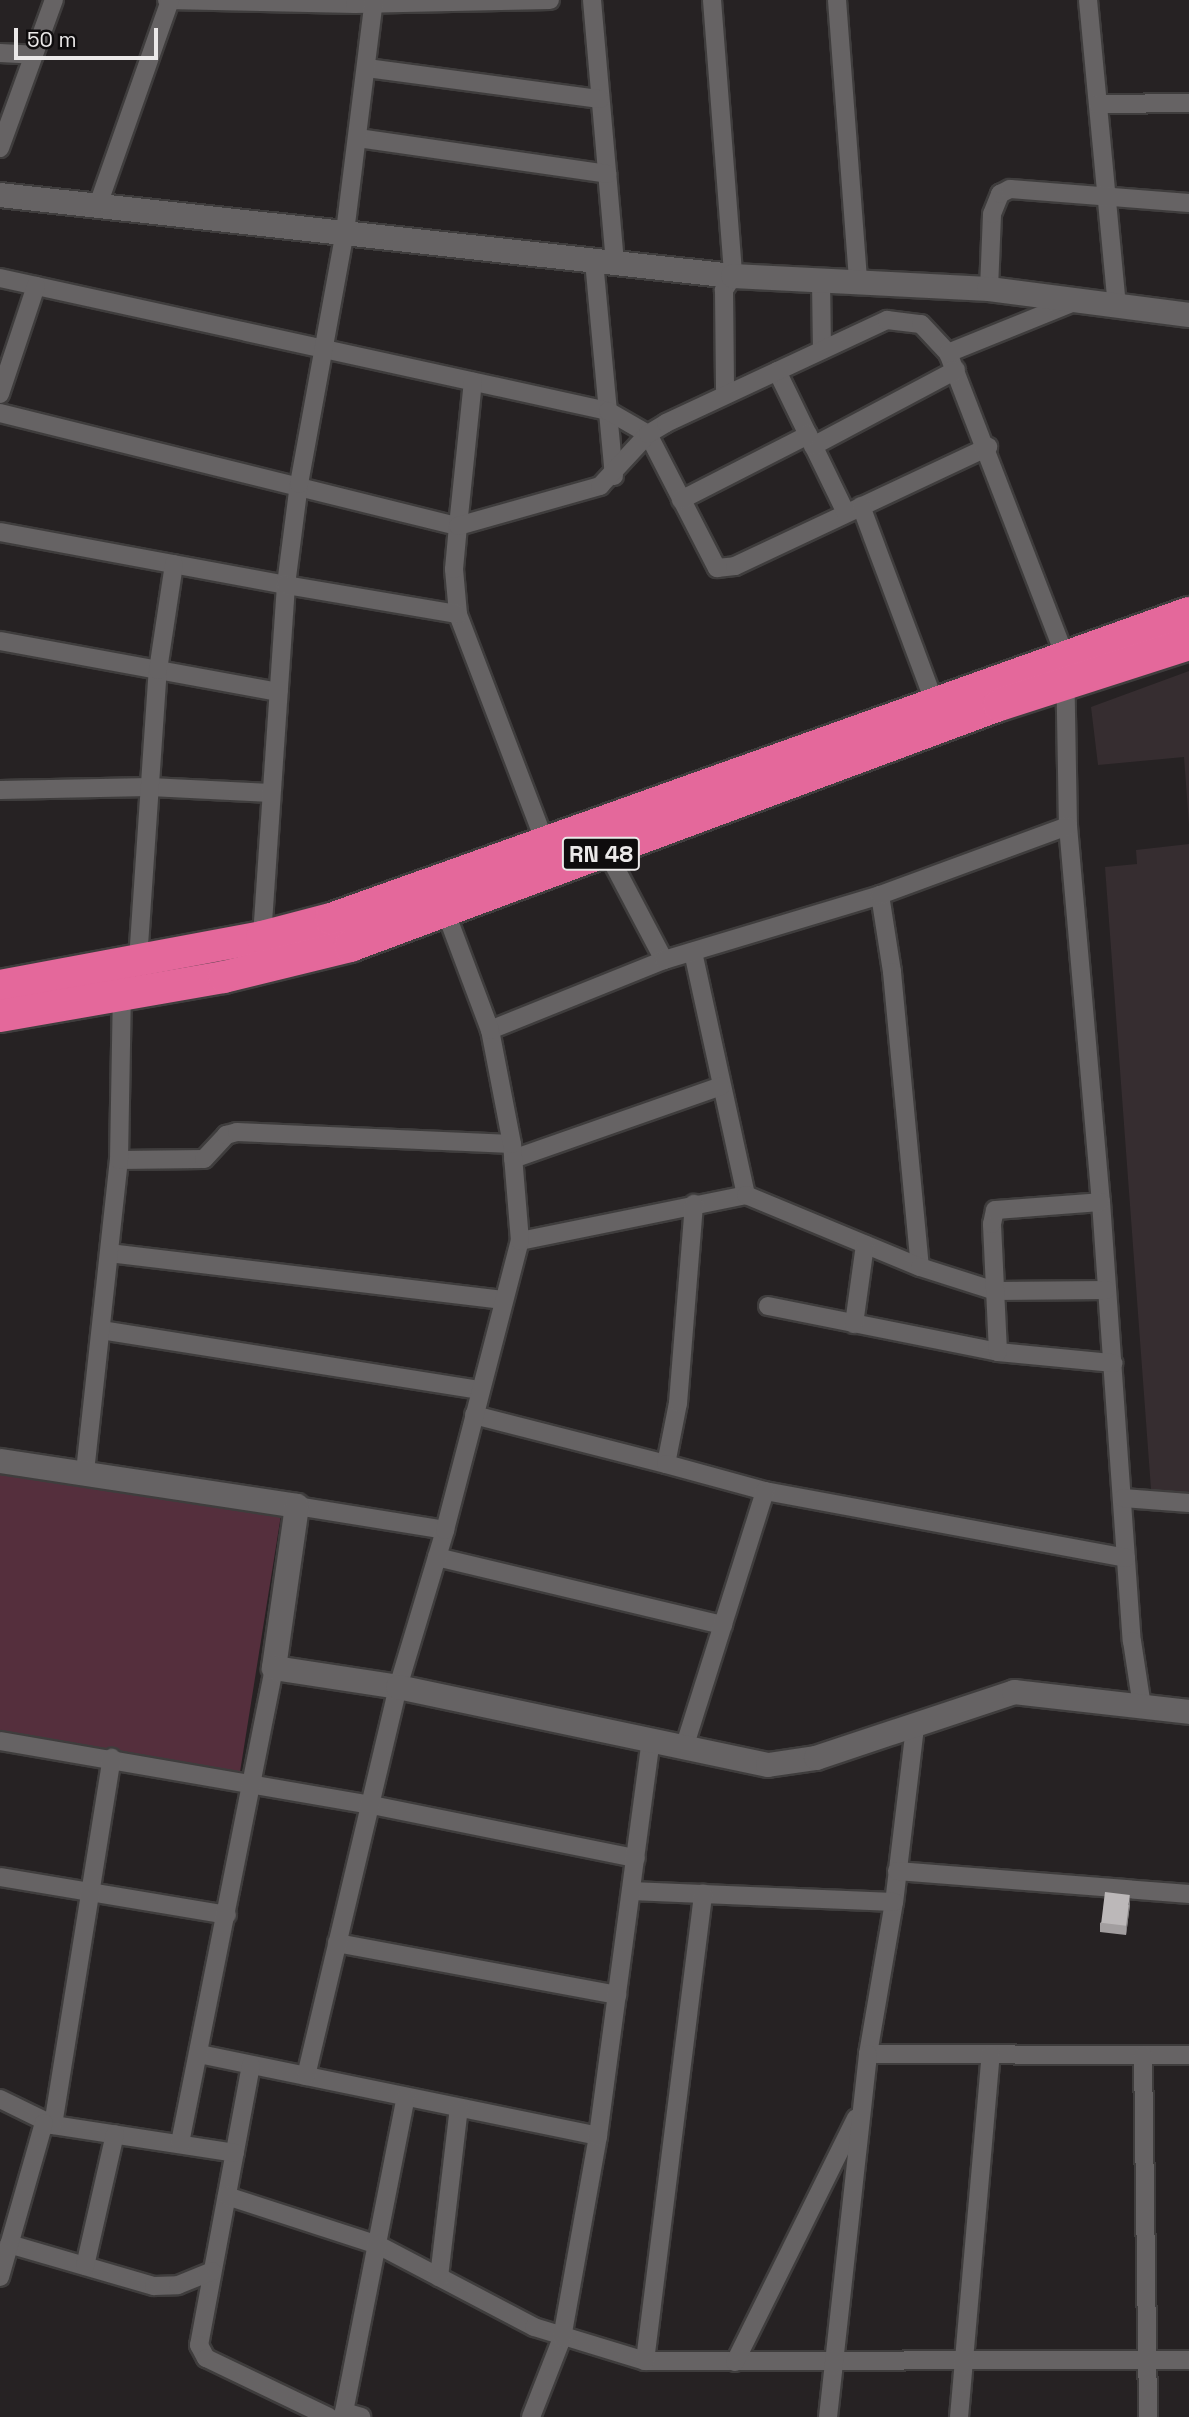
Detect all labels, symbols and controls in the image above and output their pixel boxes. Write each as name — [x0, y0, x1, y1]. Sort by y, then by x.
scale bar — [18, 14, 161, 58]
text: 50 m — [27, 26, 77, 53]
road number: RN 48 — [561, 834, 641, 874]

